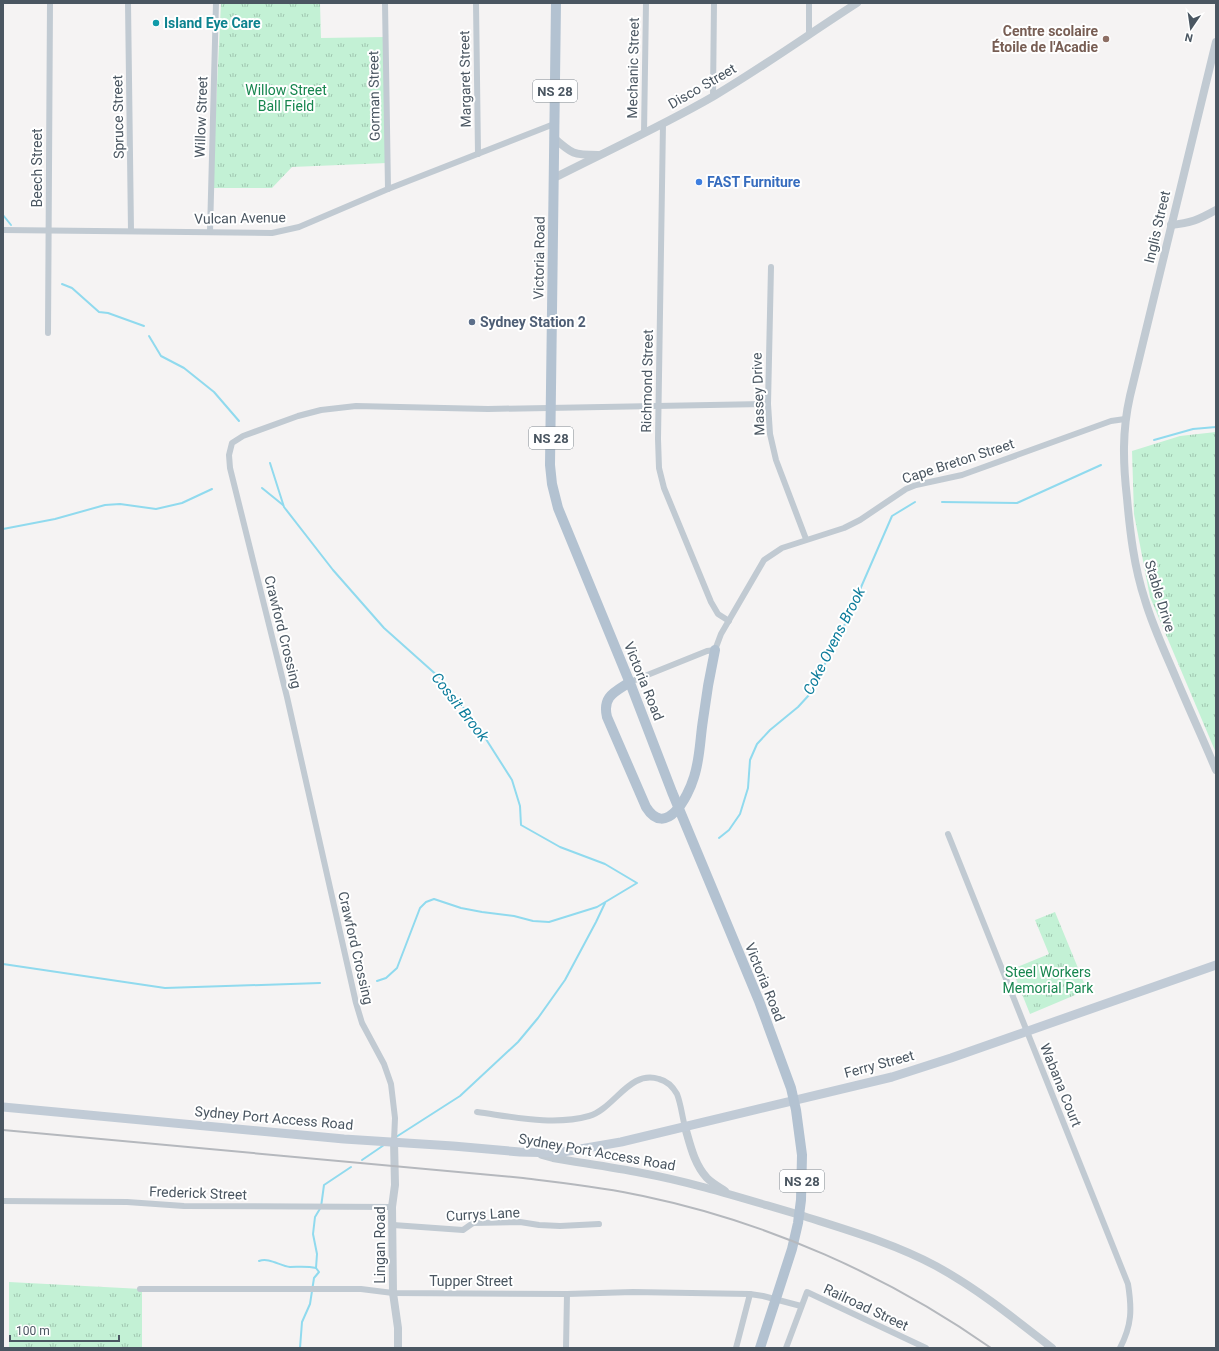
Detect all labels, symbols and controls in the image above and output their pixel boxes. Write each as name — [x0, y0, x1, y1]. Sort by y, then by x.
north arrow — [1171, 8, 1211, 48]
place label: Island Eye Care — [164, 15, 261, 31]
street label: Mechanic Street — [624, 17, 642, 119]
marker: Island Eye Care — [151, 18, 161, 28]
place label: Centre scolaire Étoile de l'Acadie — [992, 23, 1098, 55]
street label: Margaret Street — [456, 30, 474, 128]
text: N — [1183, 30, 1194, 44]
marker: Centre scolaire Étoile de l'Acadie — [1101, 34, 1111, 44]
street label: Gorman Street — [365, 50, 383, 141]
street label: Disco Street — [665, 60, 739, 112]
street label: Spruce Street — [109, 75, 127, 159]
street label: Willow Street — [192, 76, 210, 158]
road number: NS 28 — [533, 80, 577, 102]
park label: Willow Street Ball Field — [245, 82, 327, 114]
street label: Beech Street — [29, 128, 45, 208]
place label: FAST Furniture — [707, 174, 801, 190]
marker: FAST Furniture — [694, 177, 704, 187]
street label: Inglis Street — [1141, 189, 1173, 265]
street label: Vulcan Avenue — [194, 209, 286, 227]
street label: Victoria Road — [530, 216, 548, 300]
place label: Sydney Station 2 — [480, 314, 586, 330]
marker: Sydney Station 2 — [467, 317, 477, 327]
street label: Richmond Street — [638, 329, 656, 433]
street label: Massey Drive — [749, 352, 767, 436]
road number: NS 28 — [529, 427, 573, 449]
street label: Cape Breton Street — [900, 435, 1016, 487]
street label: Stable Drive — [1142, 558, 1178, 634]
street label: Crawford Crossing — [261, 574, 305, 690]
water label: Coke Ovens Brook — [799, 584, 869, 698]
street label: Victoria Road — [621, 639, 667, 723]
water label: Cossit Brook — [427, 669, 493, 746]
street label: Crawford Crossing — [335, 890, 377, 1006]
street label: Victoria Road — [742, 940, 788, 1024]
park label: Steel Workers Memorial Park — [1003, 964, 1094, 996]
street label: Wabana Court — [1037, 1041, 1085, 1129]
street label: Ferry Street — [842, 1047, 916, 1081]
street label: Sydney Port Access Road — [194, 1103, 354, 1133]
street label: Sydney Port Access Road — [517, 1130, 677, 1174]
road number: NS 28 — [780, 1170, 824, 1192]
street label: Frederick Street — [149, 1183, 248, 1203]
street label: Currys Lane — [446, 1204, 520, 1224]
street label: Lingan Road — [372, 1206, 388, 1284]
street label: Tupper Street — [429, 1273, 513, 1289]
street label: Railroad Street — [821, 1280, 911, 1334]
scale bar — [10, 1317, 119, 1343]
text: 100 m — [16, 1324, 50, 1338]

